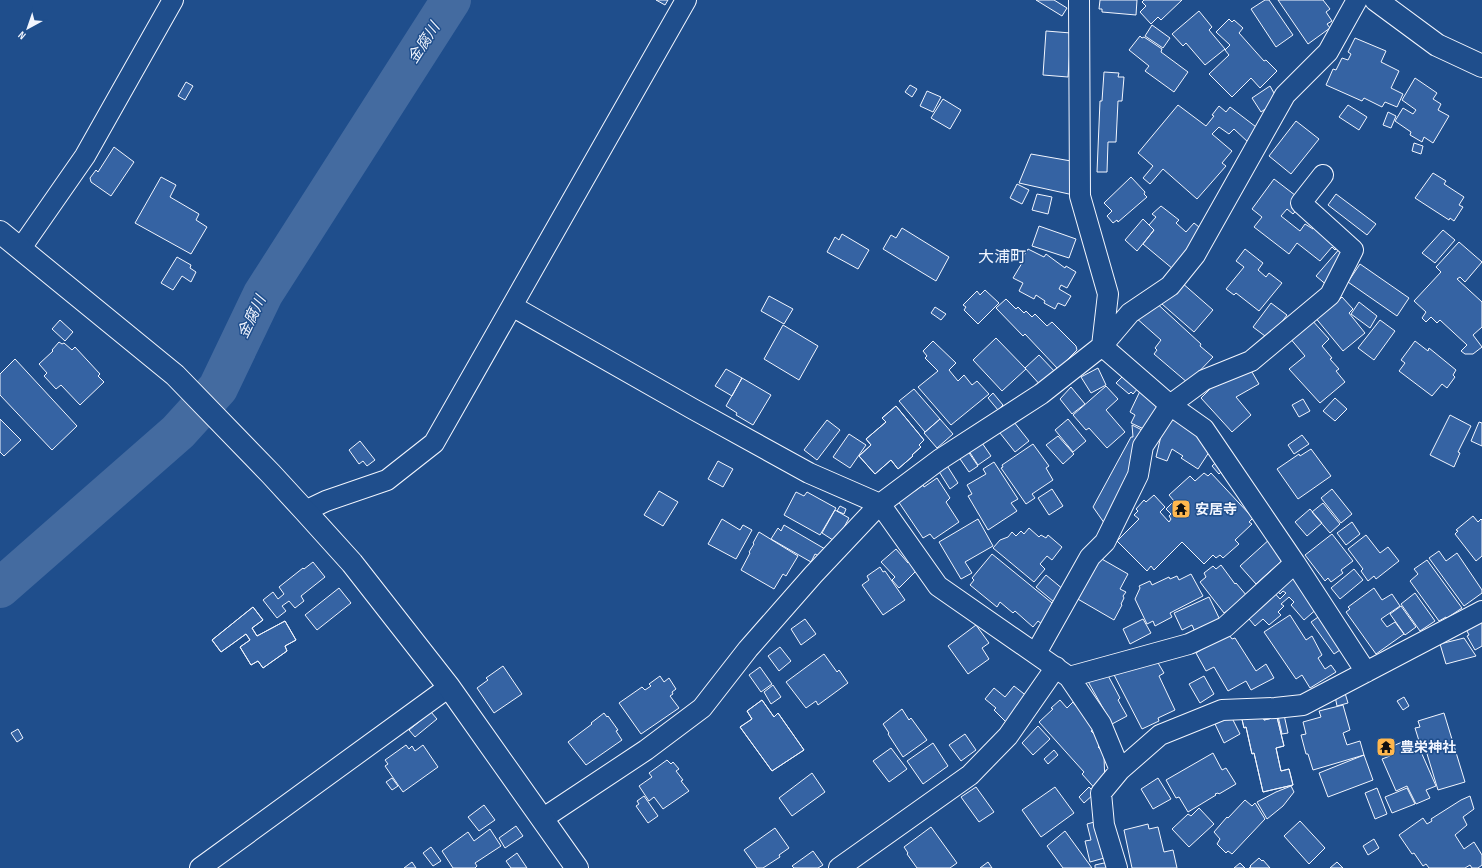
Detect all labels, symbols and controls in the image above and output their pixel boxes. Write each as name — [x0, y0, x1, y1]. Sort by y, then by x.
north arrow — [8, 8, 48, 48]
water label: 金腐川 — [404, 17, 445, 67]
text: N — [15, 28, 28, 42]
district label: 大浦町 — [978, 248, 1026, 267]
water label: 金腐川 — [234, 291, 271, 341]
temple icon: 安居寺 — [1170, 498, 1192, 520]
place label: 安居寺 — [1195, 501, 1237, 518]
temple icon: 豊栄神社 — [1375, 736, 1397, 758]
place label: 豊栄神社 — [1400, 739, 1456, 756]

